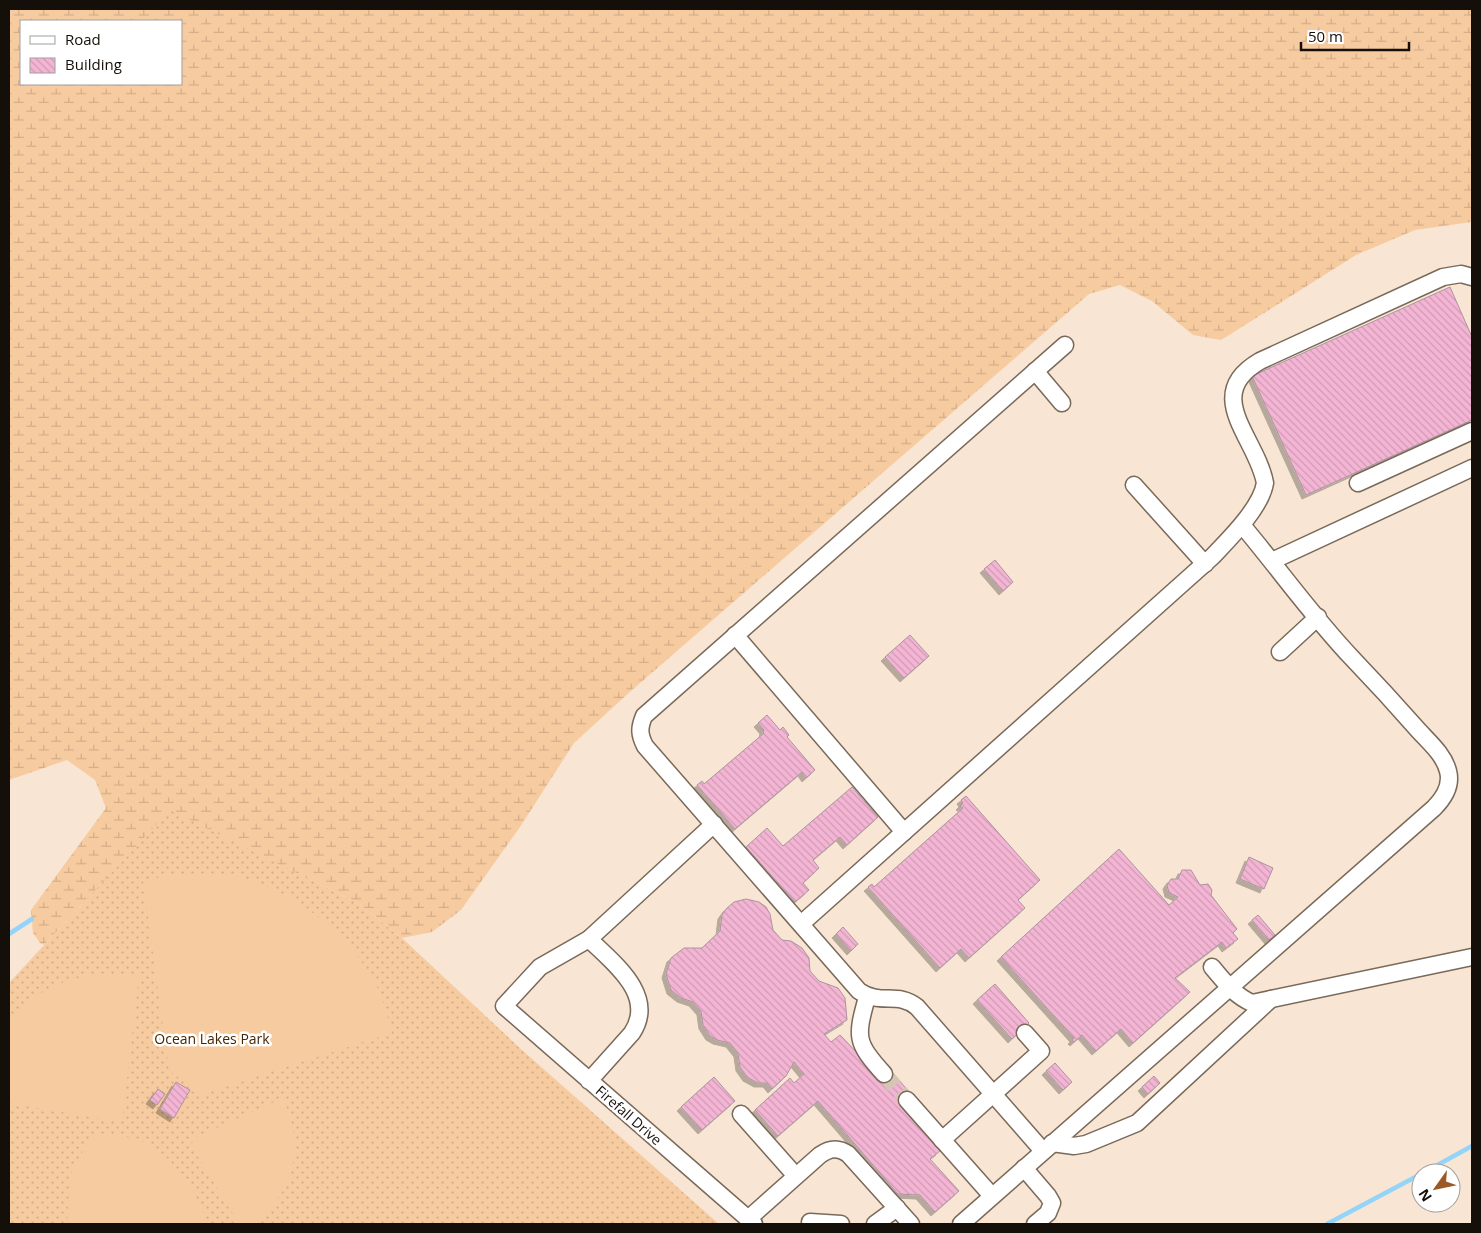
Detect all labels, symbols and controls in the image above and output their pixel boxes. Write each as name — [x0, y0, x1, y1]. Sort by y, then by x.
legend — [20, 20, 182, 85]
scale bar — [1301, 20, 1408, 52]
text: 50 m — [1308, 26, 1343, 46]
text: Road — [65, 29, 101, 49]
text: Building — [65, 54, 122, 74]
park label: Ocean Lakes Park — [154, 1029, 270, 1048]
street label: Firefall Drive — [592, 1081, 666, 1149]
north arrow — [1411, 1163, 1461, 1213]
text: N — [1414, 1185, 1436, 1205]

